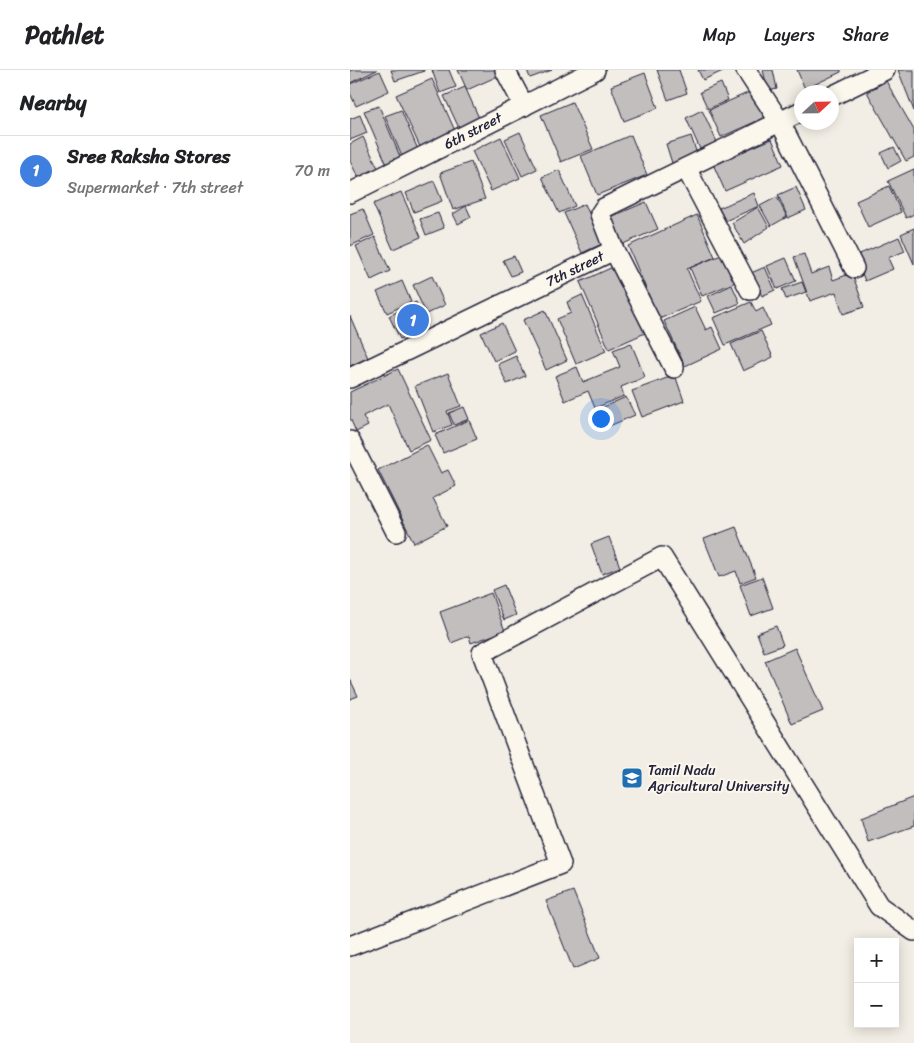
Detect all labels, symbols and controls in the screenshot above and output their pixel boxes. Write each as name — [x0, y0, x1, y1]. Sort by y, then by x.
text: Pathlet — [25, 14, 104, 56]
text: Map — [703, 19, 736, 51]
text: Layers — [764, 19, 815, 51]
text: Share — [843, 19, 889, 51]
text: Nearby — [20, 84, 86, 122]
north arrow — [794, 85, 839, 130]
street label: 6th street — [439, 105, 508, 156]
text: Sree Raksha Stores — [67, 140, 230, 173]
text: 1 — [33, 156, 39, 185]
text: 70 m — [294, 156, 330, 185]
text: Supermarket · 7th street — [67, 173, 243, 202]
street label: 7th street — [541, 243, 610, 294]
pin: 1 — [397, 301, 429, 339]
your location — [588, 406, 614, 432]
place label: Tamil Nadu Agricultural University — [647, 758, 790, 799]
school or university icon: Tamil Nadu Agricultural University — [620, 766, 644, 790]
map controls — [854, 938, 899, 1028]
button: + — [854, 938, 899, 983]
button: − — [854, 983, 899, 1028]

